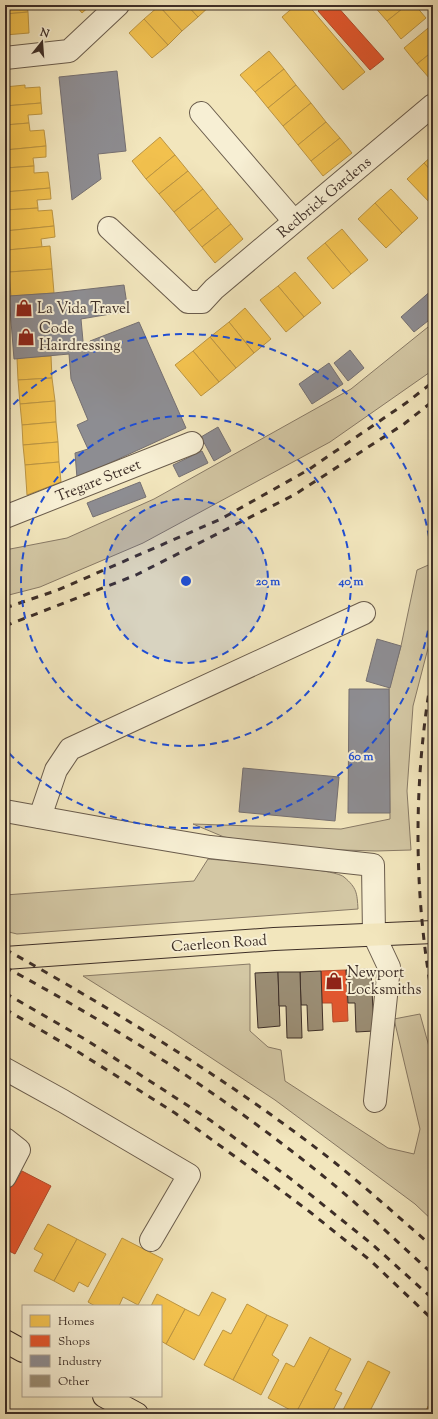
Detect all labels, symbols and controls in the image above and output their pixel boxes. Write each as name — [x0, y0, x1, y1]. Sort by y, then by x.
north arrow — [22, 22, 62, 62]
text: N — [37, 24, 51, 42]
street label: Redbrick Gardens — [274, 153, 376, 244]
shop icon: La Vida Travel — [14, 298, 34, 318]
place label: La Vida Travel — [37, 299, 130, 320]
place label: Code Hairdressing — [39, 319, 121, 357]
shop icon: Code Hairdressing — [16, 327, 36, 347]
street label: Tregare Street — [53, 455, 144, 508]
text: 20 m — [256, 573, 280, 591]
text: 40 m — [338, 573, 363, 591]
centre of rings — [179, 574, 193, 588]
text: 60 m — [349, 748, 373, 766]
street label: Caerleon Road — [170, 931, 268, 958]
place label: Newport Locksmiths — [347, 963, 422, 1001]
shop icon: Newport Locksmiths — [324, 971, 344, 991]
legend — [22, 1305, 162, 1397]
text: Homes — [58, 1313, 94, 1331]
text: Shops — [58, 1333, 90, 1351]
text: Industry — [58, 1353, 102, 1371]
text: Other — [58, 1373, 90, 1391]

